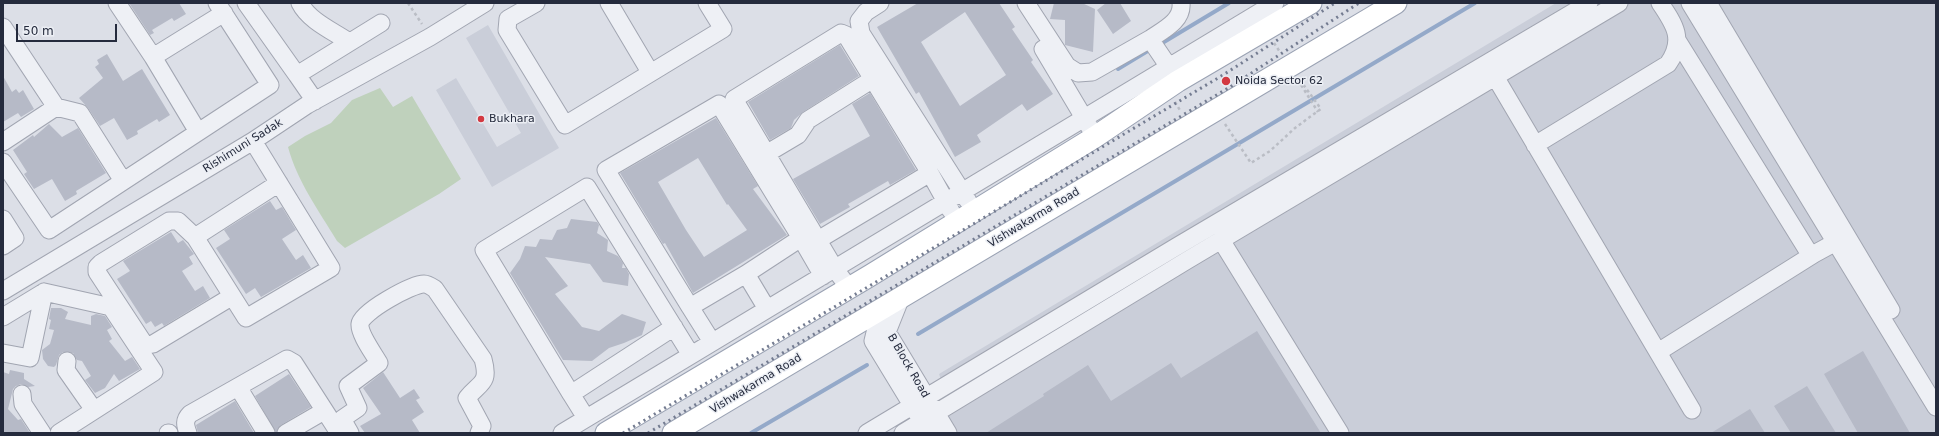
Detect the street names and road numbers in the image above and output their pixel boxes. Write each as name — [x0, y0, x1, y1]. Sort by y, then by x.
street label: Rishimuni Sadak — [201, 116, 285, 176]
street label: Vishwakarma Road — [986, 185, 1082, 251]
street label: B Block Road — [884, 332, 932, 400]
street label: Vishwakarma Road — [708, 351, 804, 417]

